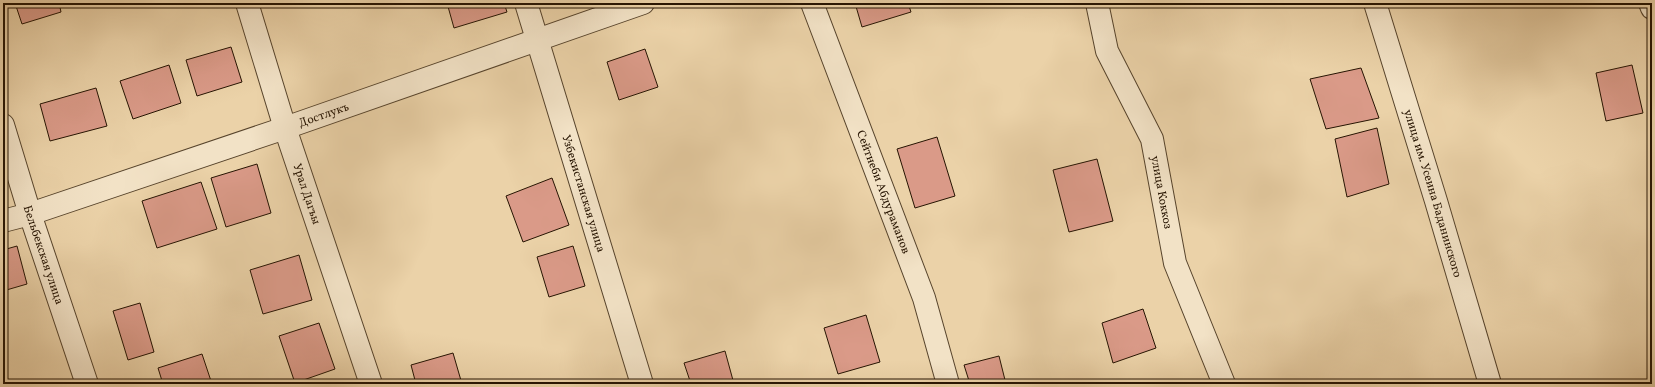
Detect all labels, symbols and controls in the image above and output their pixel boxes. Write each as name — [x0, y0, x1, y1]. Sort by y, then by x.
street label: Достлукъ — [297, 99, 351, 132]
street label: улица им. Усеина Баданинского — [1399, 107, 1465, 280]
street label: Сейтнеби Абдураманов — [852, 128, 913, 256]
street label: Узбекистанская улица — [558, 133, 608, 254]
street label: улица Коккоз — [1146, 155, 1176, 230]
street label: Урал Дагъы — [288, 161, 324, 227]
street label: Бельбекская улица — [19, 204, 67, 307]

